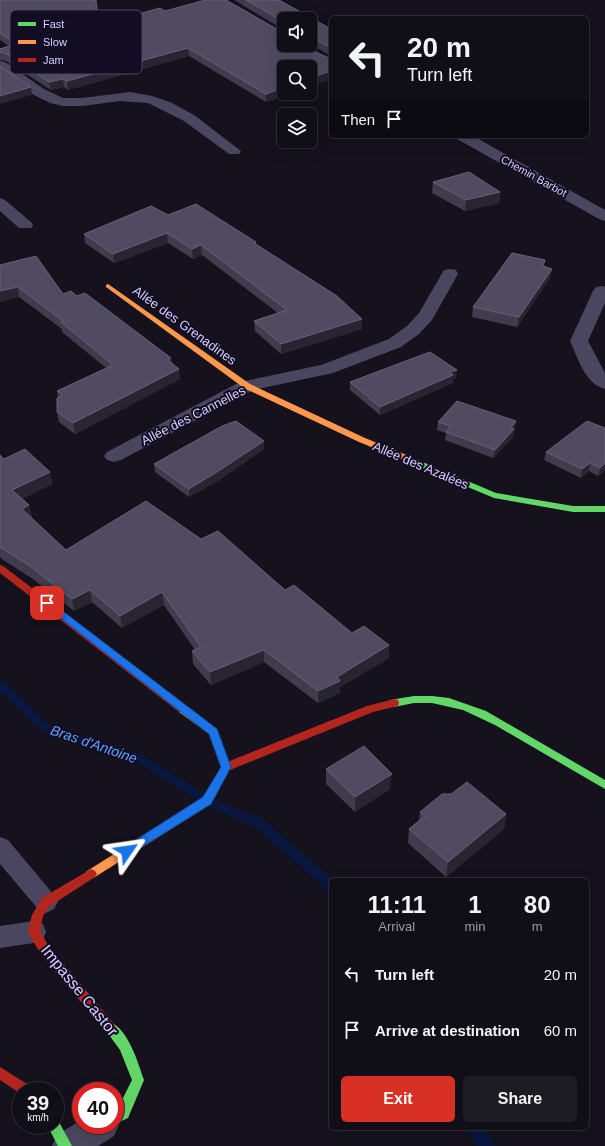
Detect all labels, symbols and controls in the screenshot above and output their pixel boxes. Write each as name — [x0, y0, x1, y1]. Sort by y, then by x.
legend — [10, 10, 142, 74]
map controls — [277, 12, 317, 148]
button: sound — [277, 12, 317, 52]
text: Fast — [43, 18, 64, 30]
icon: left — [341, 32, 393, 84]
text: 20 m — [407, 32, 471, 63]
text: Slow — [43, 36, 67, 48]
text: Jam — [43, 54, 64, 66]
button: search — [277, 60, 317, 100]
text: Turn left — [407, 65, 472, 85]
button: layers — [277, 108, 317, 148]
icon: arrive — [383, 108, 405, 130]
text: Then — [341, 111, 375, 128]
street label: Chemin Barbot — [499, 153, 569, 199]
street label: Allée des Grenadines — [130, 283, 240, 368]
street label: Allée des Cannelles — [139, 382, 248, 448]
street label: Allée des Azalées — [371, 439, 471, 493]
pin — [30, 586, 64, 620]
icon: arrive — [36, 592, 58, 614]
water label: Bras d'Antoine — [49, 722, 140, 766]
position arrow — [106, 830, 148, 872]
text: 11:11 — [367, 891, 426, 918]
text: 1 — [468, 891, 482, 918]
text: 80 — [524, 891, 551, 918]
text: Arrival — [378, 919, 415, 934]
text: min — [465, 919, 485, 934]
text: m — [532, 919, 543, 934]
street label: Impasse Castor — [38, 941, 122, 1040]
icon: left — [341, 963, 363, 985]
text: Turn left — [375, 966, 434, 983]
text: 20 m — [544, 966, 577, 983]
icon: arrive — [341, 1019, 363, 1041]
text: Arrive at destination — [375, 1022, 520, 1039]
text: 60 m — [544, 1022, 577, 1039]
button: Exit — [341, 1076, 455, 1122]
button: Share — [463, 1076, 577, 1122]
speed limit sign: 40 — [72, 1082, 124, 1134]
text: 39 — [27, 1092, 49, 1114]
text: km/h — [27, 1112, 49, 1123]

